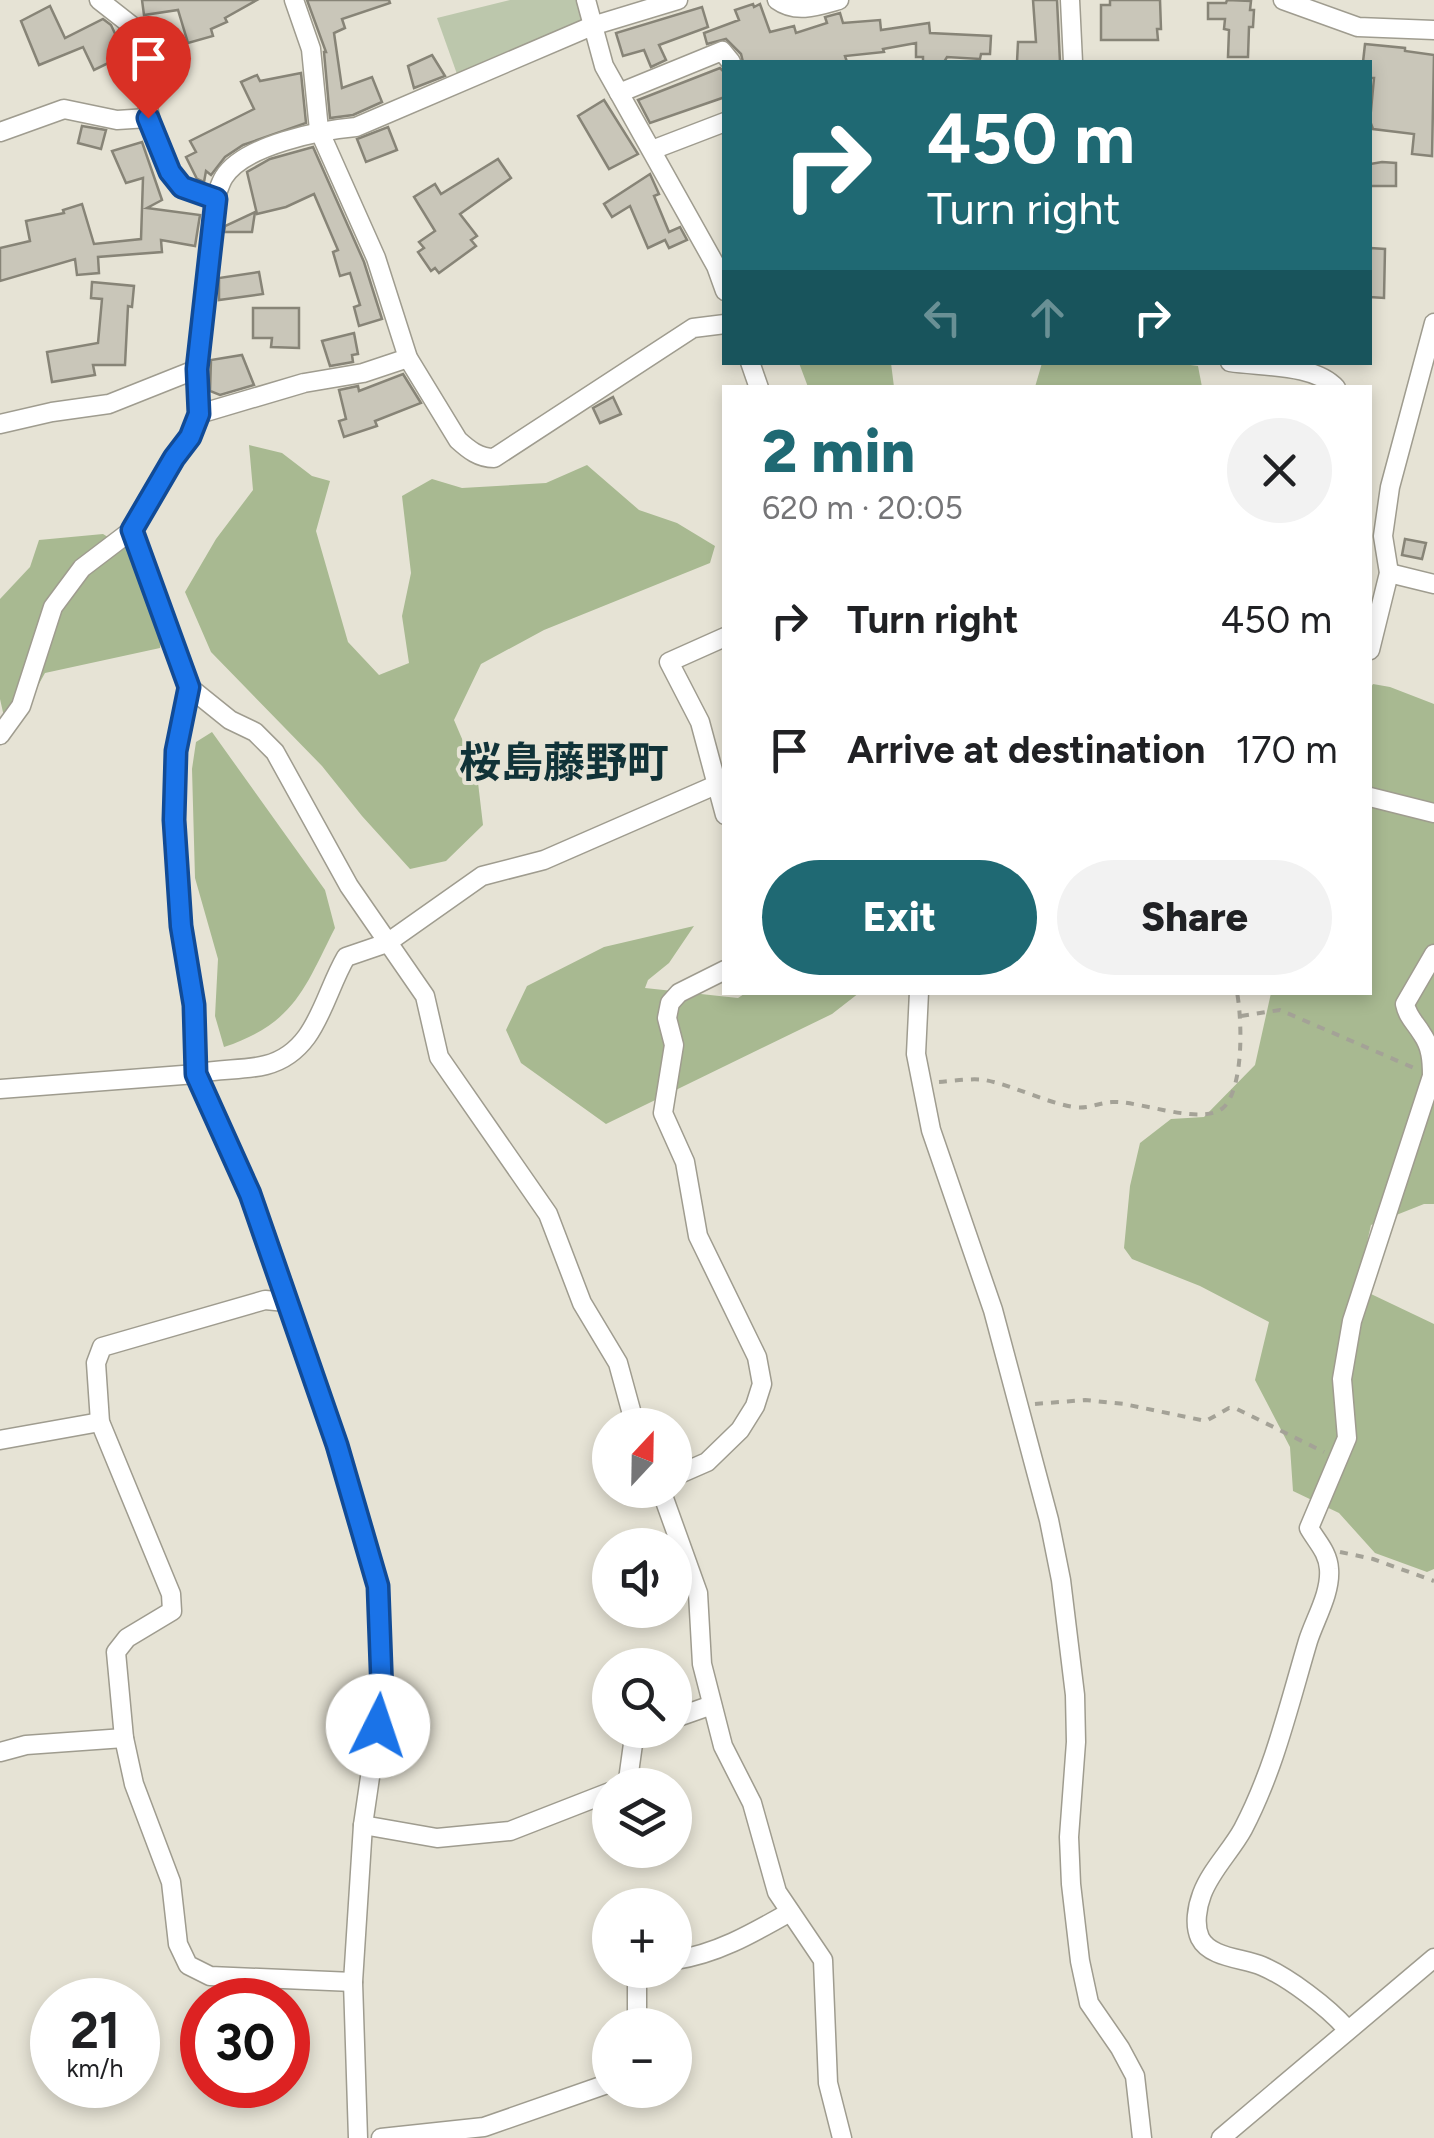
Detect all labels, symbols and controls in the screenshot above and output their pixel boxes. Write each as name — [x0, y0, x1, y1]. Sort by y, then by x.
pin — [106, 16, 191, 119]
icon: arrive — [121, 31, 176, 86]
text: 450 m — [927, 96, 1135, 181]
icon: right — [762, 100, 892, 230]
text: Turn right — [927, 181, 1120, 235]
icon: left — [915, 290, 970, 345]
icon: ahead — [1020, 290, 1075, 345]
icon: right — [1125, 290, 1180, 345]
text: 2 min — [762, 415, 915, 487]
button: close — [1227, 418, 1332, 523]
text: 620 m · 20:05 — [762, 489, 963, 527]
icon: right — [762, 593, 817, 648]
text: Turn right — [847, 597, 1019, 643]
text: 450 m — [1220, 597, 1332, 643]
icon: arrive — [762, 723, 817, 778]
text: Arrive at destination — [847, 727, 1205, 773]
text: 170 m — [1235, 727, 1338, 773]
district label: 桜島藤野町 — [459, 737, 669, 788]
button: Exit — [762, 860, 1037, 975]
button: Share — [1057, 860, 1332, 975]
north arrow — [592, 1408, 692, 1508]
map controls — [592, 1408, 692, 2108]
button: sound — [592, 1528, 692, 1628]
button: search — [592, 1648, 692, 1748]
position arrow — [326, 1674, 430, 1778]
button: layers — [592, 1768, 692, 1868]
button: + — [592, 1888, 692, 1988]
speed limit sign: 30 — [180, 1978, 310, 2108]
text: 21 — [70, 2000, 120, 2061]
button: − — [592, 2008, 692, 2108]
text: km/h — [66, 2053, 124, 2083]

